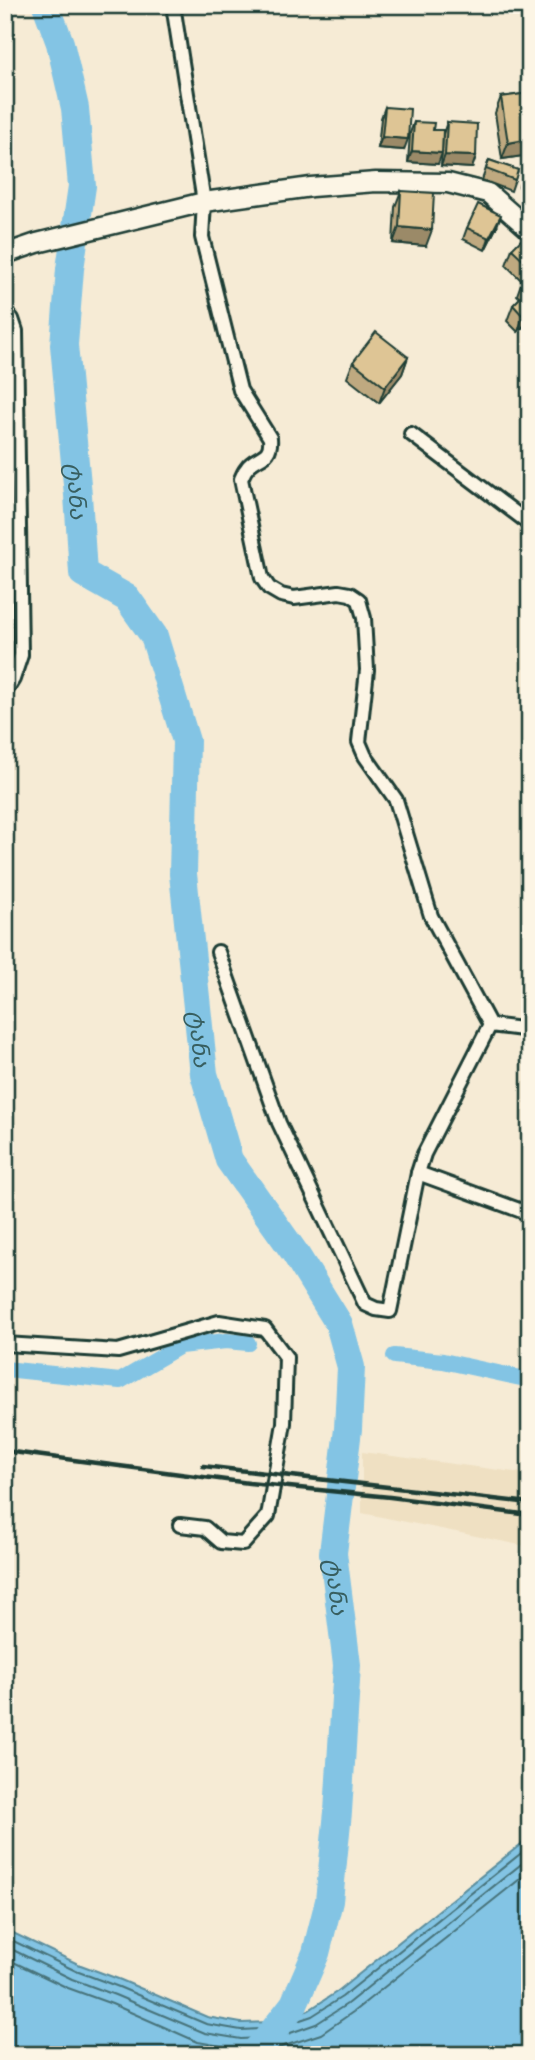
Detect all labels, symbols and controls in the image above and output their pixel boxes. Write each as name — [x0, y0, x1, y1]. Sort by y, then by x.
water label: ტანა — [60, 461, 95, 520]
water label: ტანა — [182, 1009, 219, 1069]
water label: ტანა — [318, 1556, 356, 1617]

